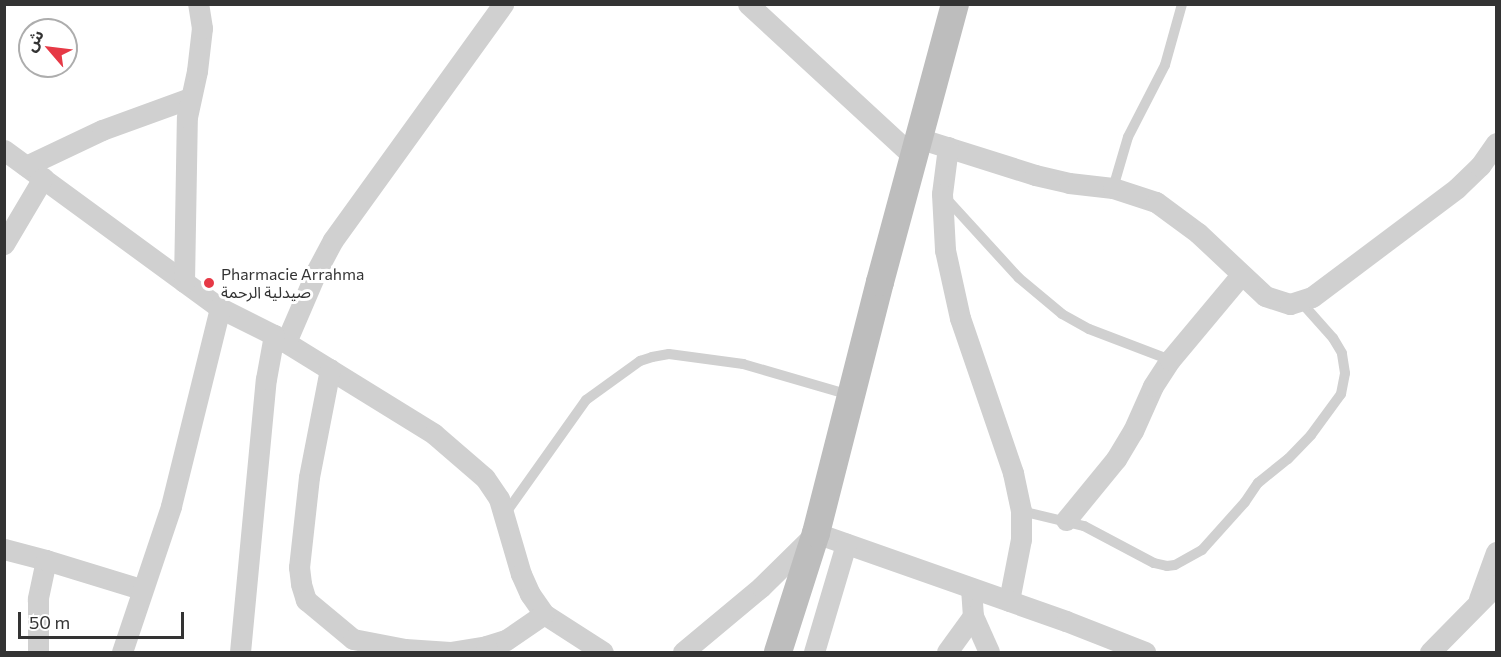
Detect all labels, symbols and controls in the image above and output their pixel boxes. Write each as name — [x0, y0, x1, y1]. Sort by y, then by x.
north arrow — [18, 18, 78, 78]
text: ش — [20, 26, 47, 54]
place label: Pharmacie Arrahma صيدلية الرحمة — [221, 264, 364, 302]
marker: Pharmacie Arrahma صيدلية الرحمة — [202, 276, 216, 290]
scale bar — [21, 600, 188, 638]
text: 50 m — [29, 611, 70, 633]

